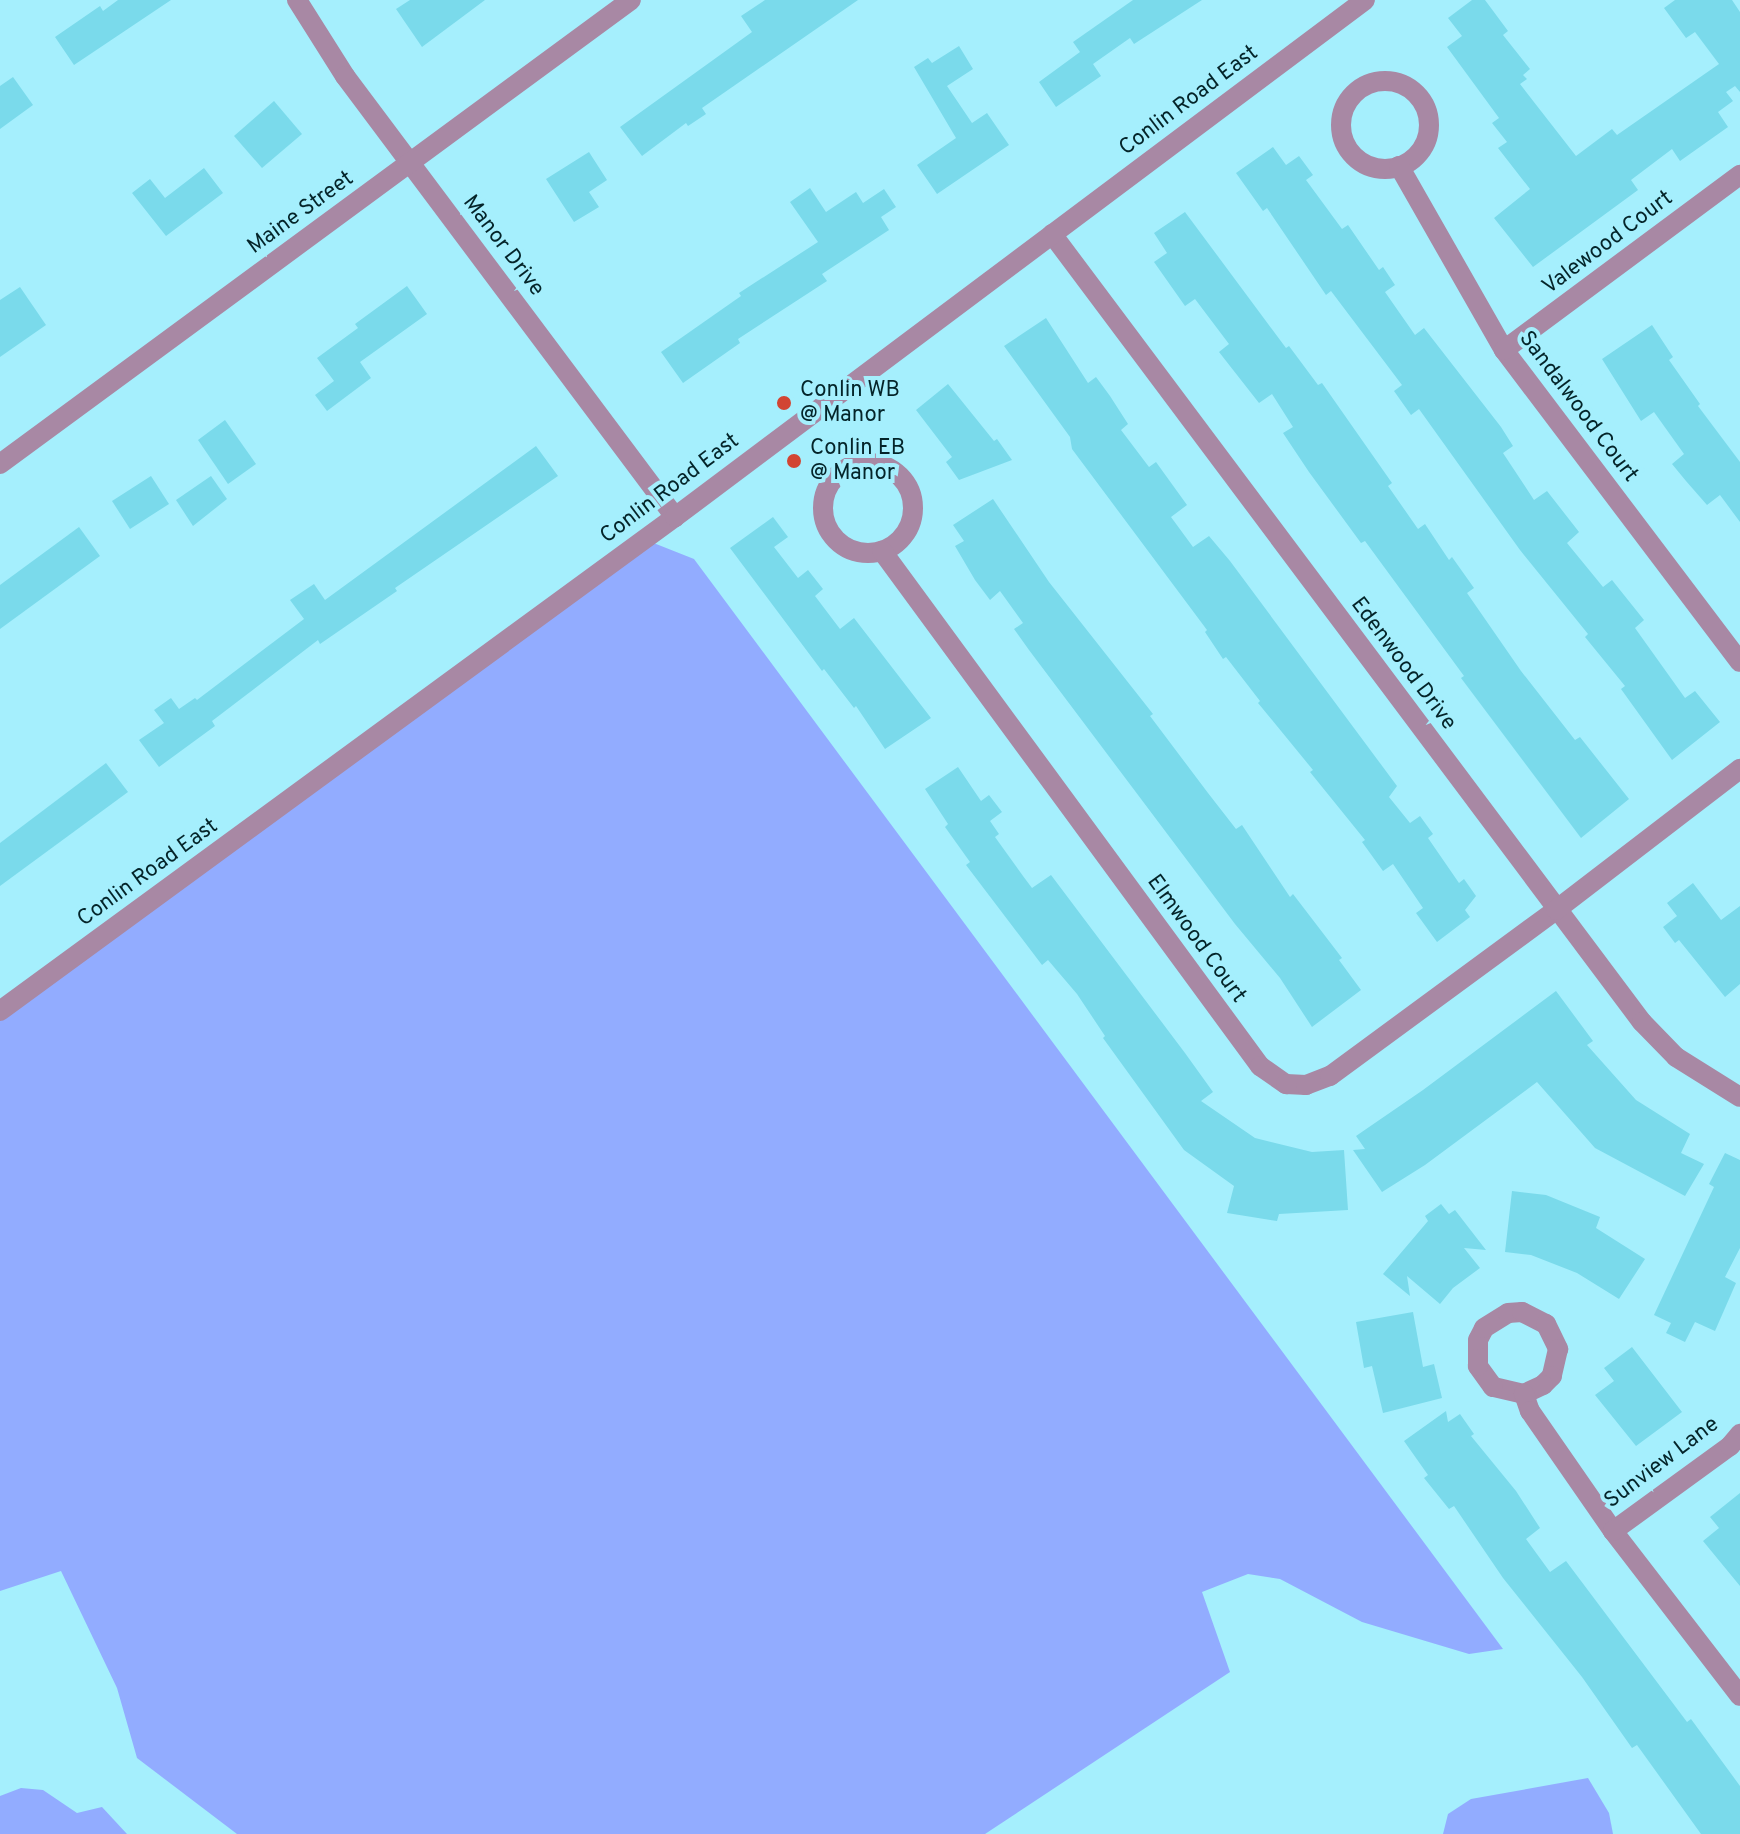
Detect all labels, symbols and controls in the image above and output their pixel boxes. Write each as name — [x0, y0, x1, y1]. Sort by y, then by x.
street label: Conlin Road East — [1114, 40, 1264, 162]
street label: Maine Street — [243, 166, 359, 260]
street label: Valewood Court — [1538, 185, 1678, 301]
street label: Manor Drive — [456, 190, 550, 302]
street label: Sandalwood Court — [1513, 326, 1643, 488]
place label: Conlin WB @ Manor — [800, 377, 900, 428]
marker: Conlin WB @ Manor — [775, 394, 793, 412]
street label: Conlin Road East — [595, 428, 745, 550]
place label: Conlin EB @ Manor — [810, 435, 905, 486]
marker: Conlin EB @ Manor — [785, 452, 803, 470]
street label: Edenwood Drive — [1344, 592, 1462, 736]
street label: Conlin Road East — [73, 813, 223, 933]
street label: Elmwood Court — [1141, 870, 1251, 1008]
street label: Sunview Lane — [1600, 1411, 1724, 1515]

